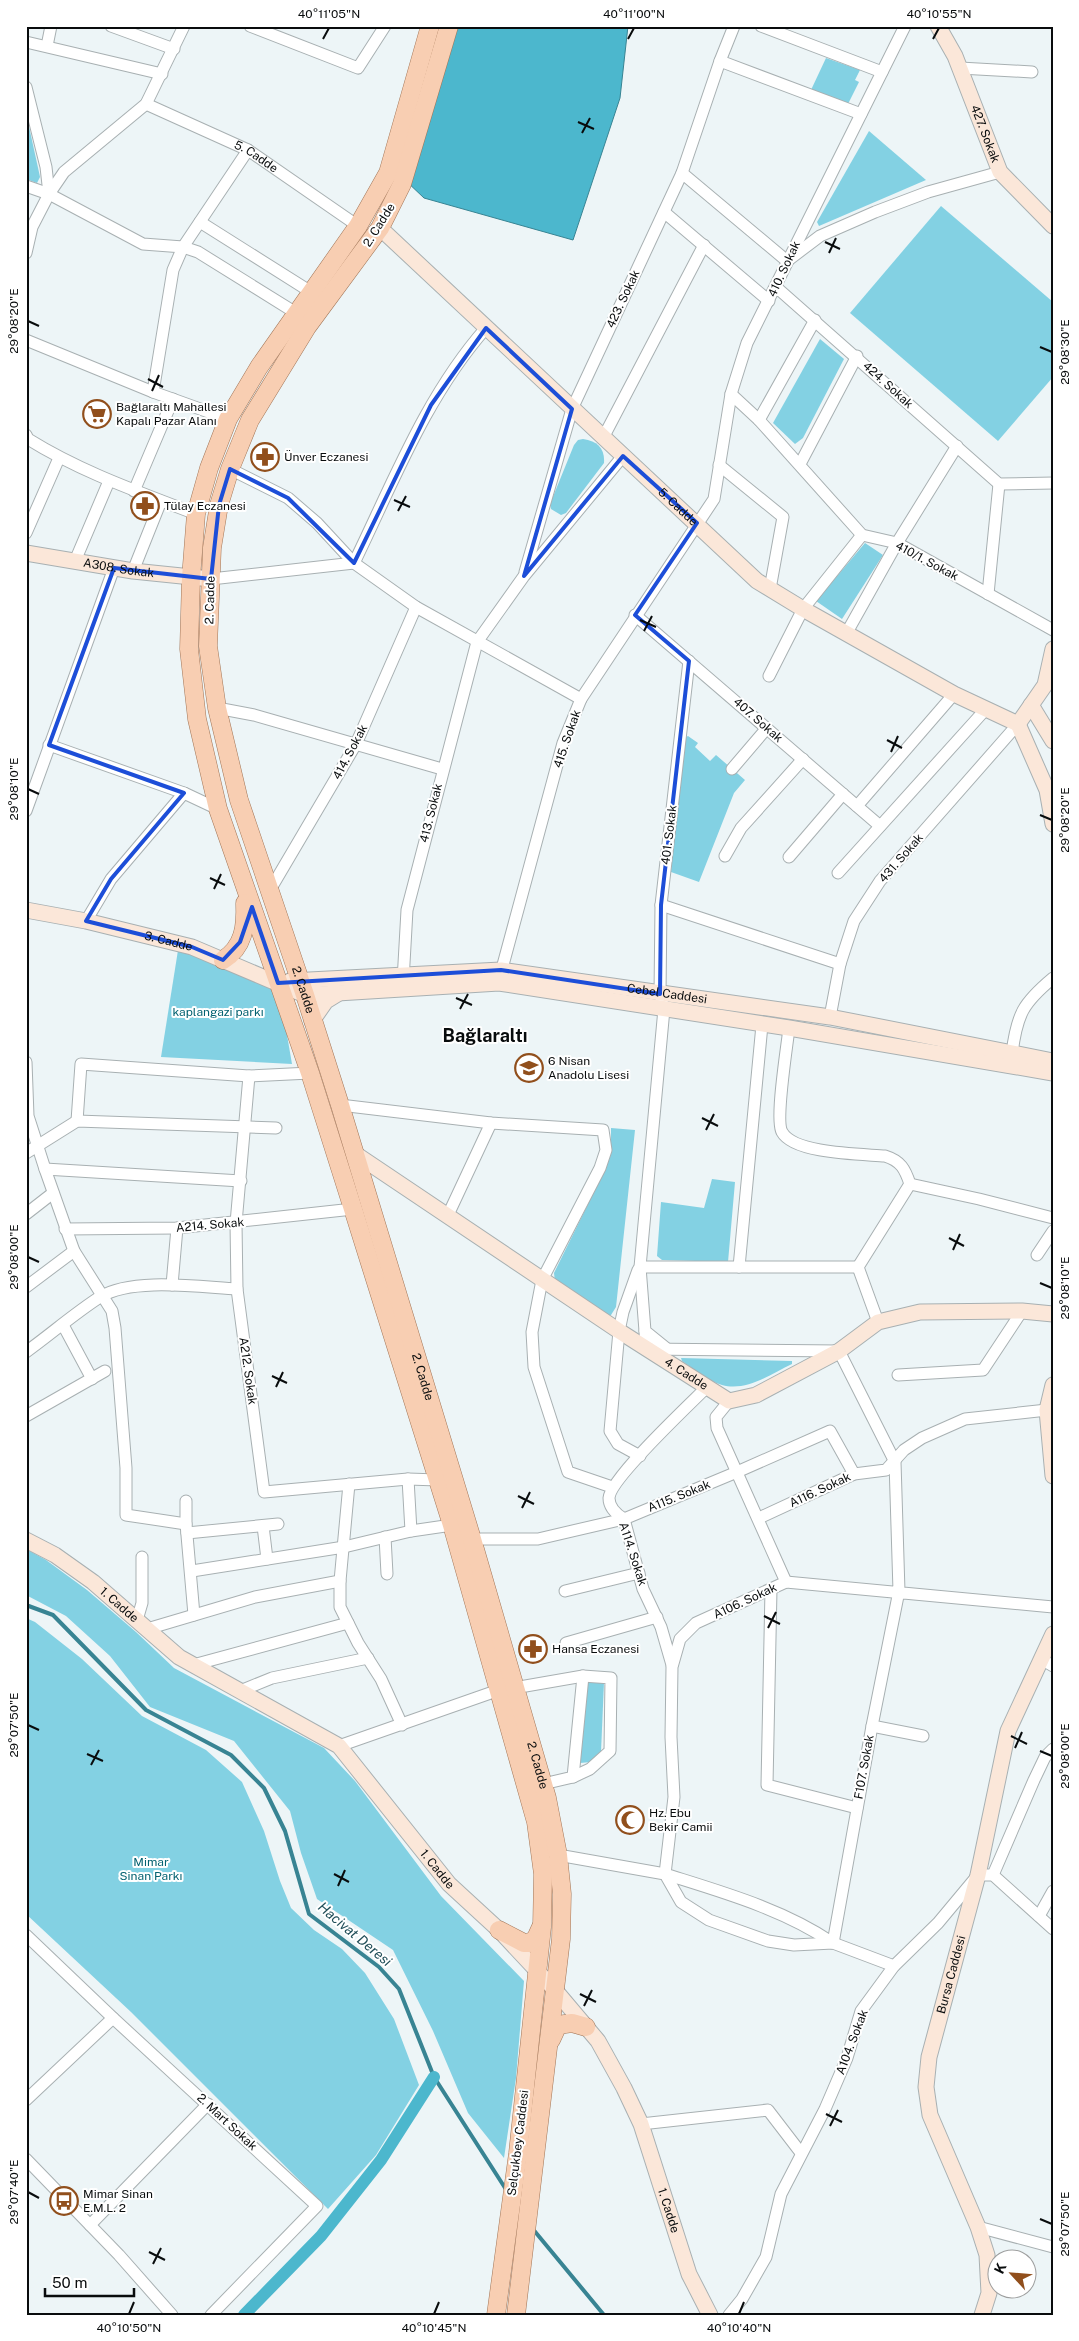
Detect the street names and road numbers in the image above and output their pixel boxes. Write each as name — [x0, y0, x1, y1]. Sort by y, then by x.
street label: 427. Sokak — [968, 103, 1003, 165]
street label: 5. Cadde — [232, 138, 281, 176]
street label: 2. Cadde — [360, 201, 398, 249]
street label: 410. Sokak — [765, 239, 803, 299]
street label: 423. Sokak — [603, 267, 643, 330]
street label: 424. Sokak — [860, 359, 916, 411]
street label: 5. Cadde — [655, 485, 701, 529]
street label: 410/1. Sokak — [893, 539, 961, 584]
street label: A308. Sokak — [82, 556, 155, 580]
street label: 2. Cadde — [202, 575, 218, 625]
street label: 407. Sokak — [730, 695, 786, 745]
street label: 415. Sokak — [551, 708, 584, 770]
street label: 414. Sokak — [330, 722, 370, 782]
street label: 413. Sokak — [417, 782, 445, 844]
street label: 401. Sokak — [658, 804, 680, 866]
street label: 431. Sokak — [876, 830, 926, 885]
street label: 3. Cadde — [143, 929, 194, 954]
street label: 2. Cadde — [289, 965, 317, 1015]
street label: Cebel Caddesi — [626, 981, 708, 1006]
street label: A214. Sokak — [175, 1215, 245, 1235]
street label: A212. Sokak — [236, 1336, 260, 1406]
street label: 2. Cadde — [409, 1352, 437, 1402]
street label: 4. Cadde — [662, 1355, 711, 1393]
street label: A116. Sokak — [787, 1470, 853, 1510]
street label: A115. Sokak — [646, 1477, 713, 1515]
street label: A114. Sokak — [616, 1520, 650, 1588]
street label: A106. Sokak — [711, 1580, 779, 1622]
street label: 1. Cadde — [97, 1584, 141, 1625]
street label: F107. Sokak — [851, 1733, 877, 1800]
street label: 2. Cadde — [524, 1740, 551, 1791]
street label: 1. Cadde — [417, 1847, 457, 1892]
street label: Bursa Caddesi — [934, 1934, 968, 2015]
street label: A104. Sokak — [833, 2007, 871, 2077]
street label: Selçukbey Caddesi — [505, 2089, 531, 2197]
street label: 2. Mart Sokak — [194, 2091, 260, 2153]
street label: 1. Cadde — [655, 2186, 682, 2235]

